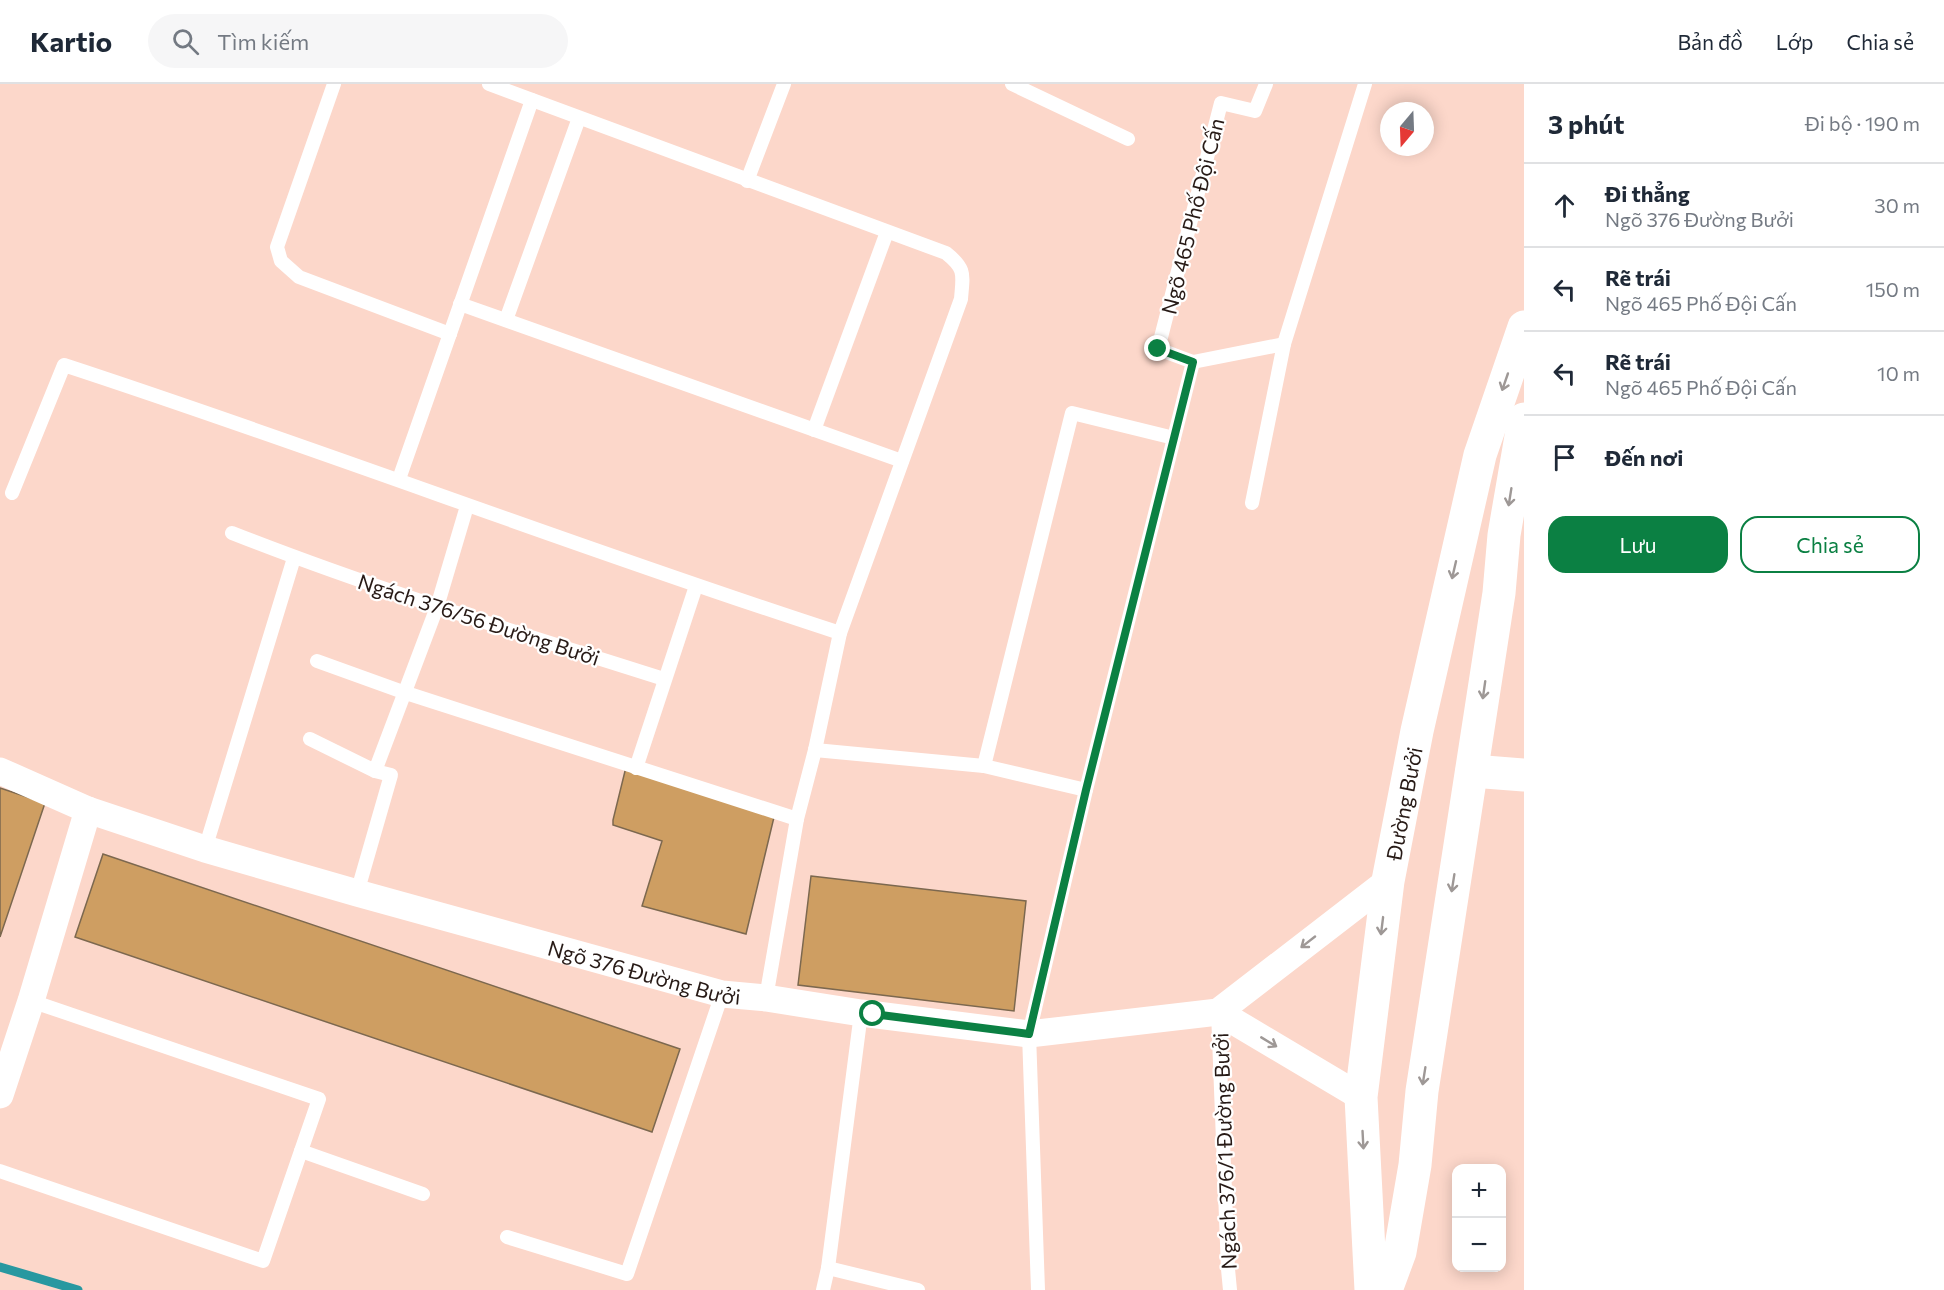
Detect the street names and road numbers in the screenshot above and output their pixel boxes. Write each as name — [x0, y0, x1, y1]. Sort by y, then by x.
street label: Ngõ 465 Phố Đội Cấn — [1155, 115, 1229, 317]
street label: Ngách 376/56 Đường Bưởi — [355, 568, 603, 670]
street label: Đường Bưởi — [1380, 745, 1426, 863]
street label: Ngõ 376 Đường Bưởi — [545, 934, 742, 1008]
street label: Ngách 376/1 Đường Bưởi — [1207, 1032, 1241, 1270]

